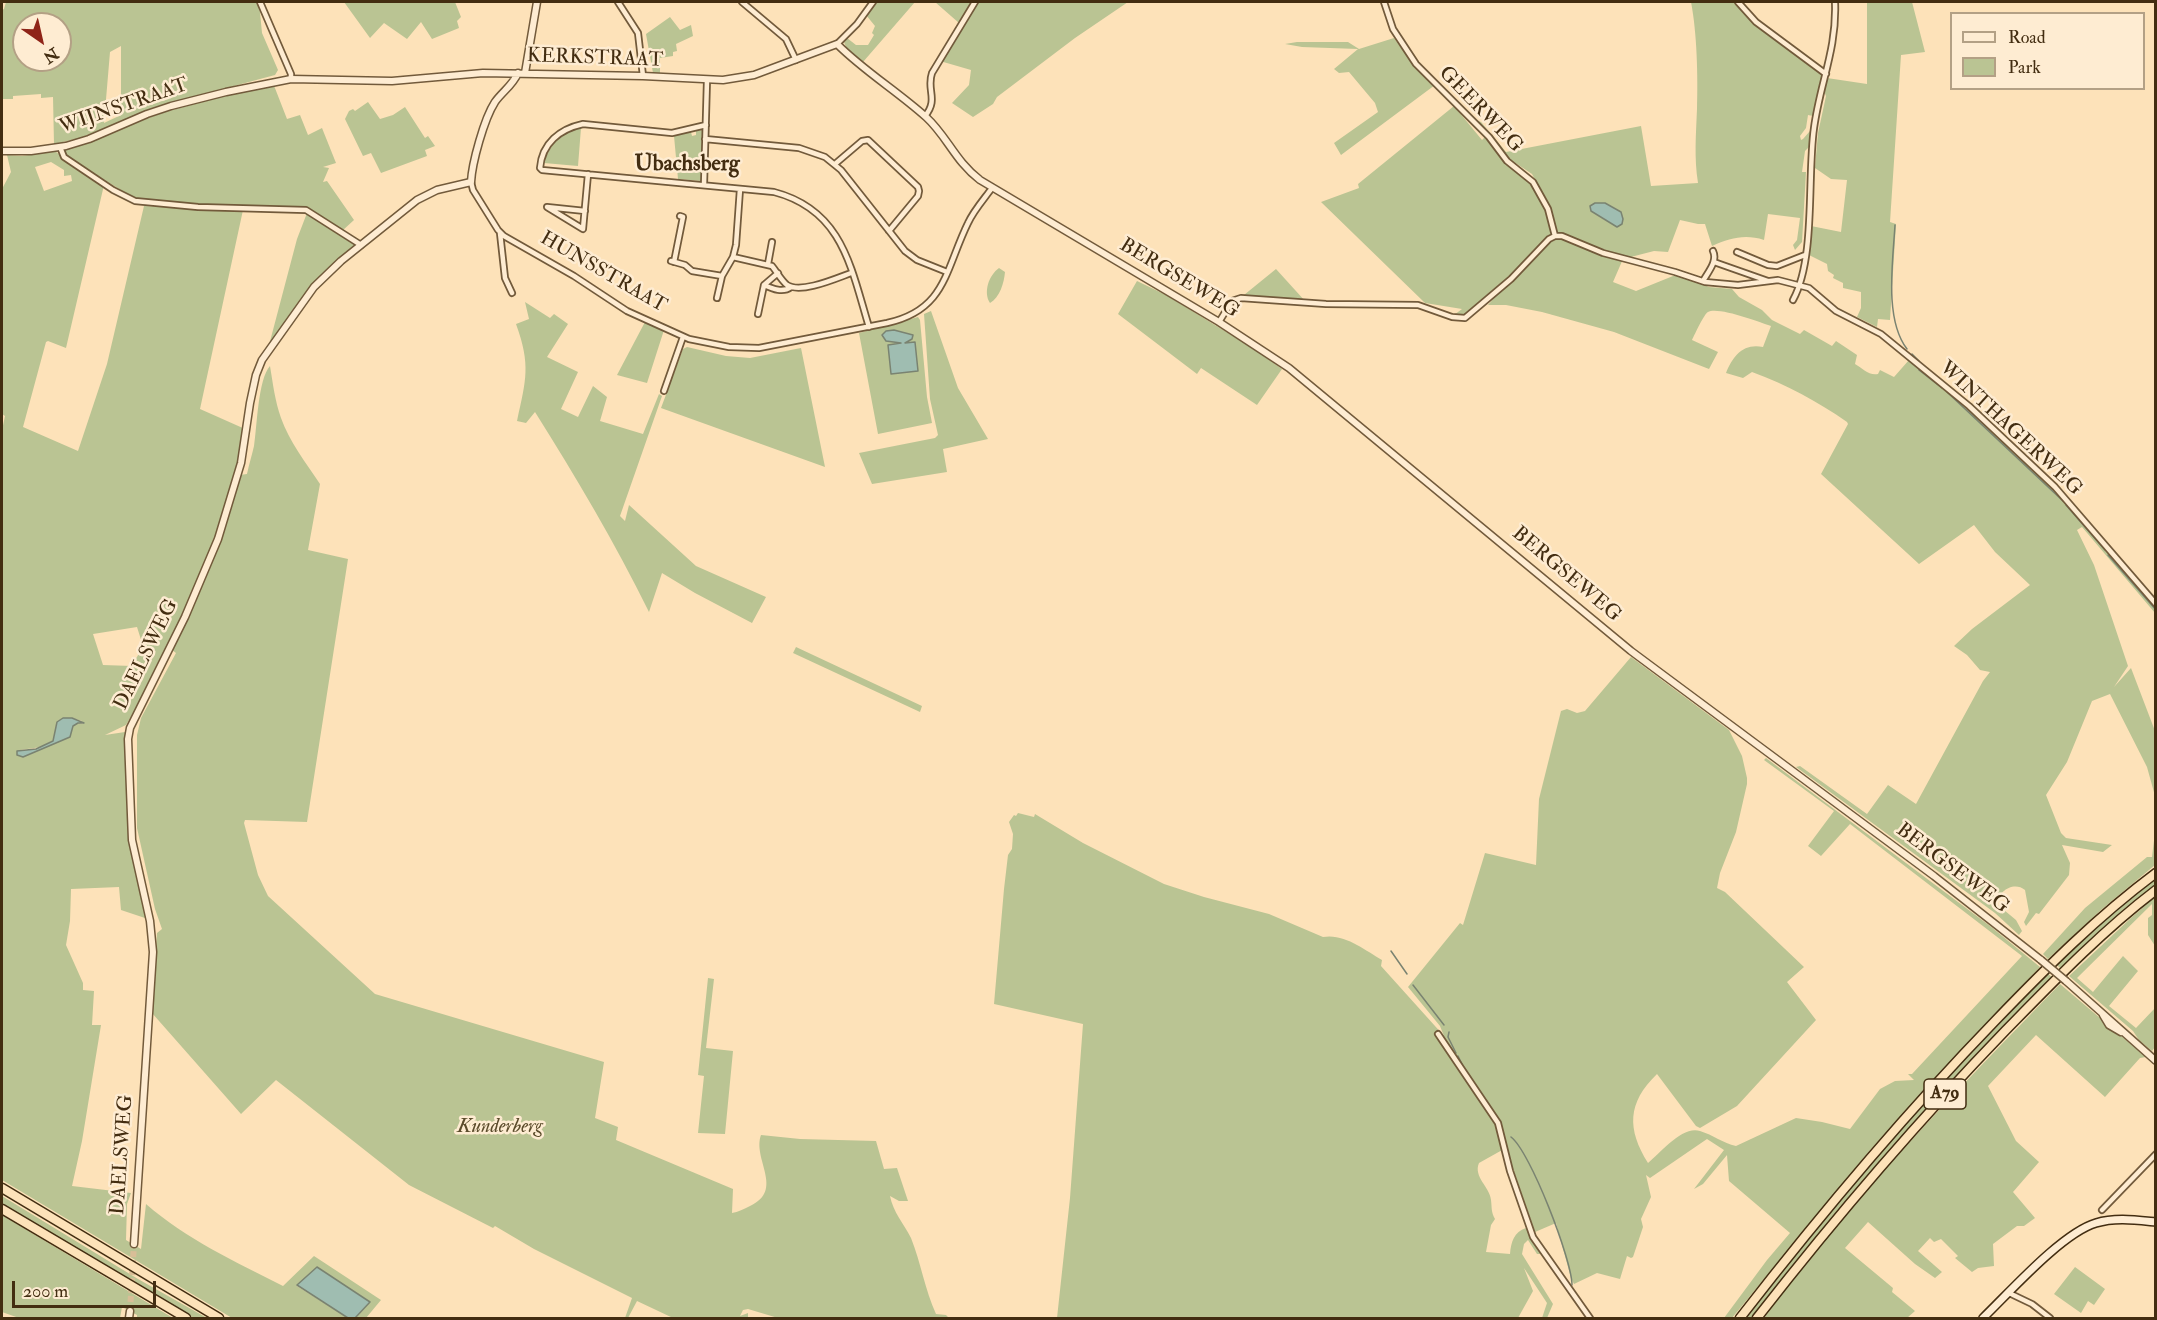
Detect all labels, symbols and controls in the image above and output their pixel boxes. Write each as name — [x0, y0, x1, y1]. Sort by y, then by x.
north arrow — [12, 12, 72, 72]
legend — [1950, 12, 2145, 90]
text: Road — [2008, 26, 2046, 49]
text: N — [39, 43, 62, 68]
street label: KERKSTRAAT — [526, 45, 664, 73]
text: Park — [2008, 56, 2041, 79]
street label: GEERWEG — [1433, 62, 1527, 158]
street label: WIJNSTRAAT — [57, 74, 191, 140]
district label: Ubachsberg — [634, 152, 740, 178]
street label: HUNSSTRAAT — [535, 227, 671, 319]
street label: BERGSEWEG — [1115, 234, 1243, 324]
street label: WINTHAGERWEG — [1934, 357, 2086, 501]
street label: BERGSEWEG — [1507, 522, 1625, 628]
street label: DAELSWEG — [110, 596, 184, 714]
street label: BERGSEWEG — [1891, 819, 2013, 919]
road number: A79 — [1924, 1079, 1966, 1109]
street label: DAELSWEG — [107, 1094, 139, 1216]
park label: Kunderberg — [457, 1116, 543, 1140]
scale bar — [15, 1269, 159, 1307]
text: 200 m — [23, 1280, 68, 1303]

